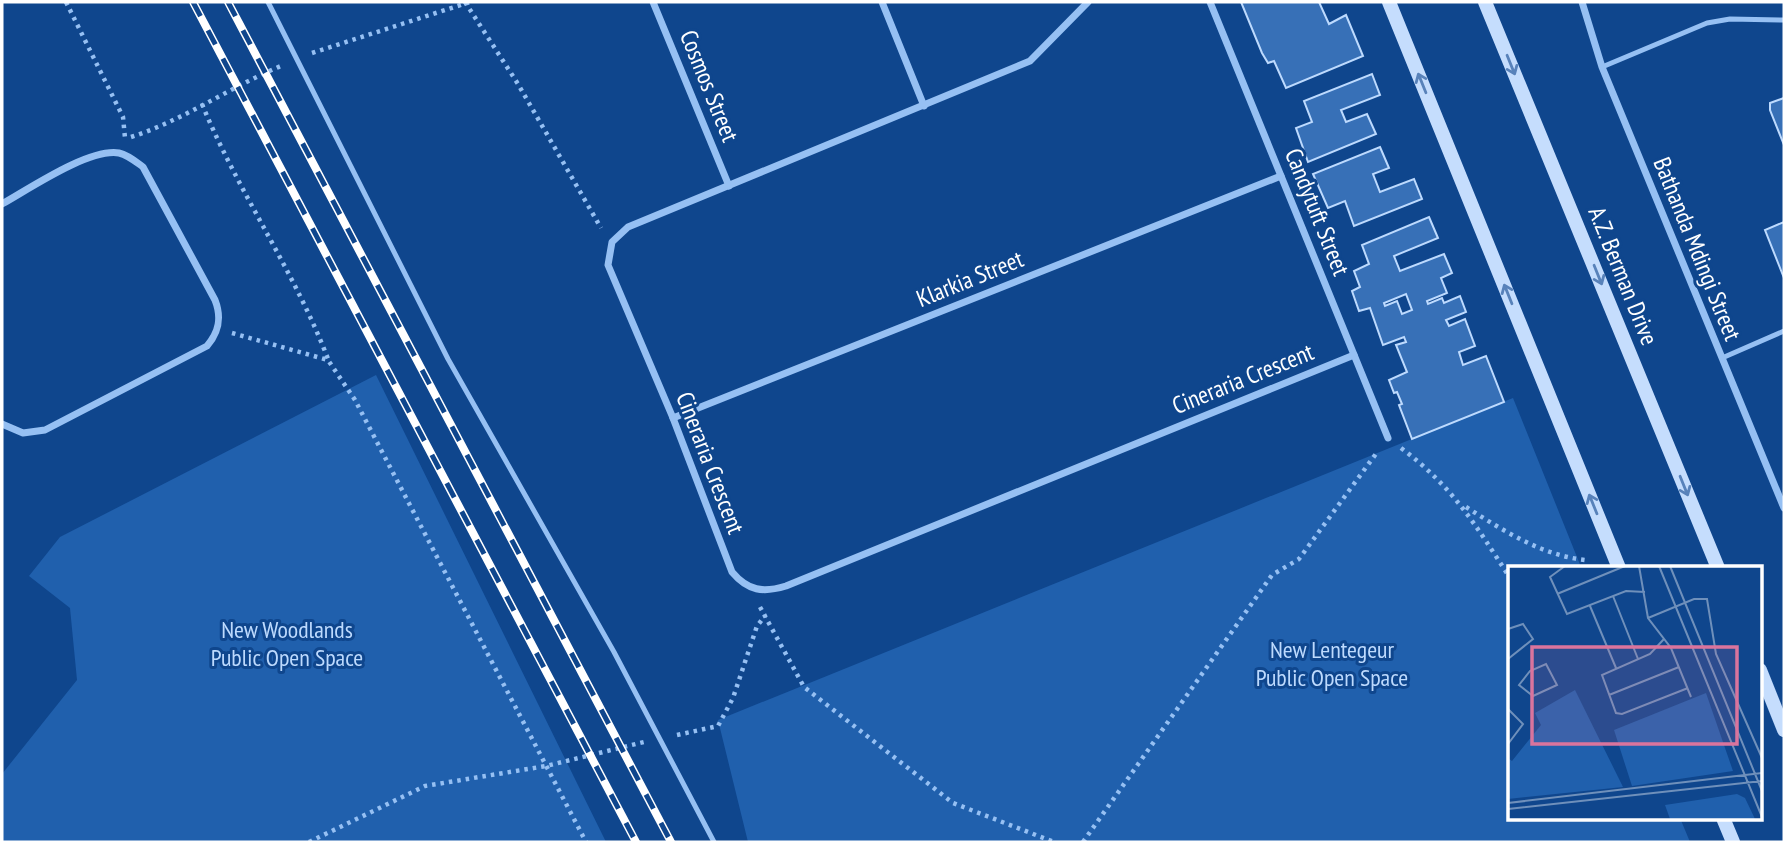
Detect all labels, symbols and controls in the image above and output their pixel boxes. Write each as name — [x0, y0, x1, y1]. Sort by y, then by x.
street label: Cosmos Street — [673, 25, 746, 147]
one-way arrow — [1505, 54, 1518, 75]
one-way arrow — [1415, 72, 1428, 94]
street label: Candytuft Street — [1278, 144, 1357, 280]
street label: Bathanda Mdingi Street — [1647, 153, 1749, 345]
street label: A.Z. Berman Drive — [1582, 202, 1665, 350]
street label: Klarkia Street — [912, 243, 1028, 314]
one-way arrow — [1592, 264, 1605, 286]
one-way arrow — [1500, 283, 1513, 305]
street label: Cineraria Crescent — [1168, 336, 1318, 421]
street label: Cineraria Crescent — [669, 387, 752, 539]
one-way arrow — [1679, 474, 1692, 496]
one-way arrow — [1586, 494, 1599, 516]
inset map — [1508, 566, 1762, 820]
park label: New Woodlands Public Open Space — [211, 614, 363, 673]
park label: New Lentegeur Public Open Space — [1256, 634, 1408, 693]

